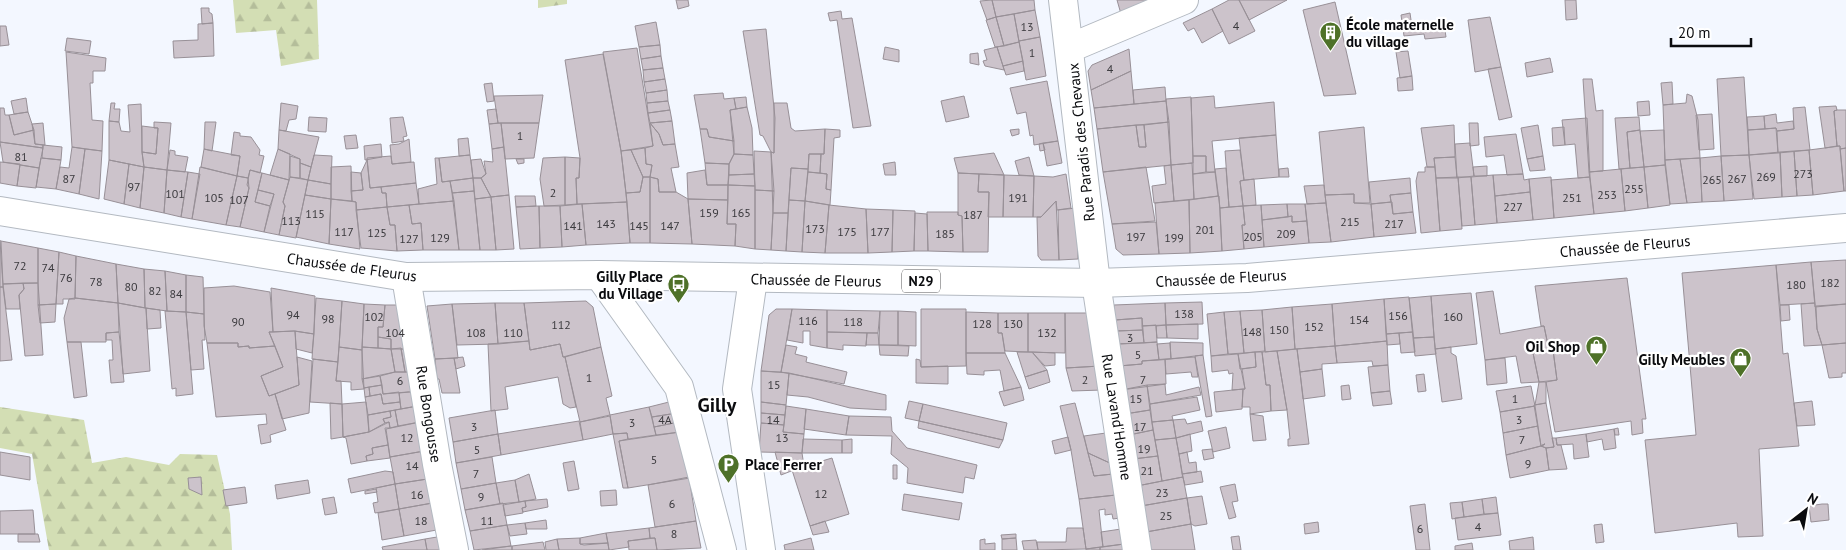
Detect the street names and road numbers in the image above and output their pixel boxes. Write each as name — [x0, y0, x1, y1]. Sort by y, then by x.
street label: Rue Paradis des Chevaux — [1063, 62, 1099, 222]
street label: Chaussée de Fleurus — [1559, 231, 1691, 261]
street label: Chaussée de Fleurus — [286, 248, 418, 286]
street label: Chaussée de Fleurus — [1155, 265, 1287, 291]
street label: Chaussée de Fleurus — [750, 269, 882, 291]
road number: N29 — [902, 270, 940, 292]
street label: Rue Lavand'Homme — [1098, 352, 1136, 482]
street label: Rue Bongousse — [412, 364, 446, 464]

